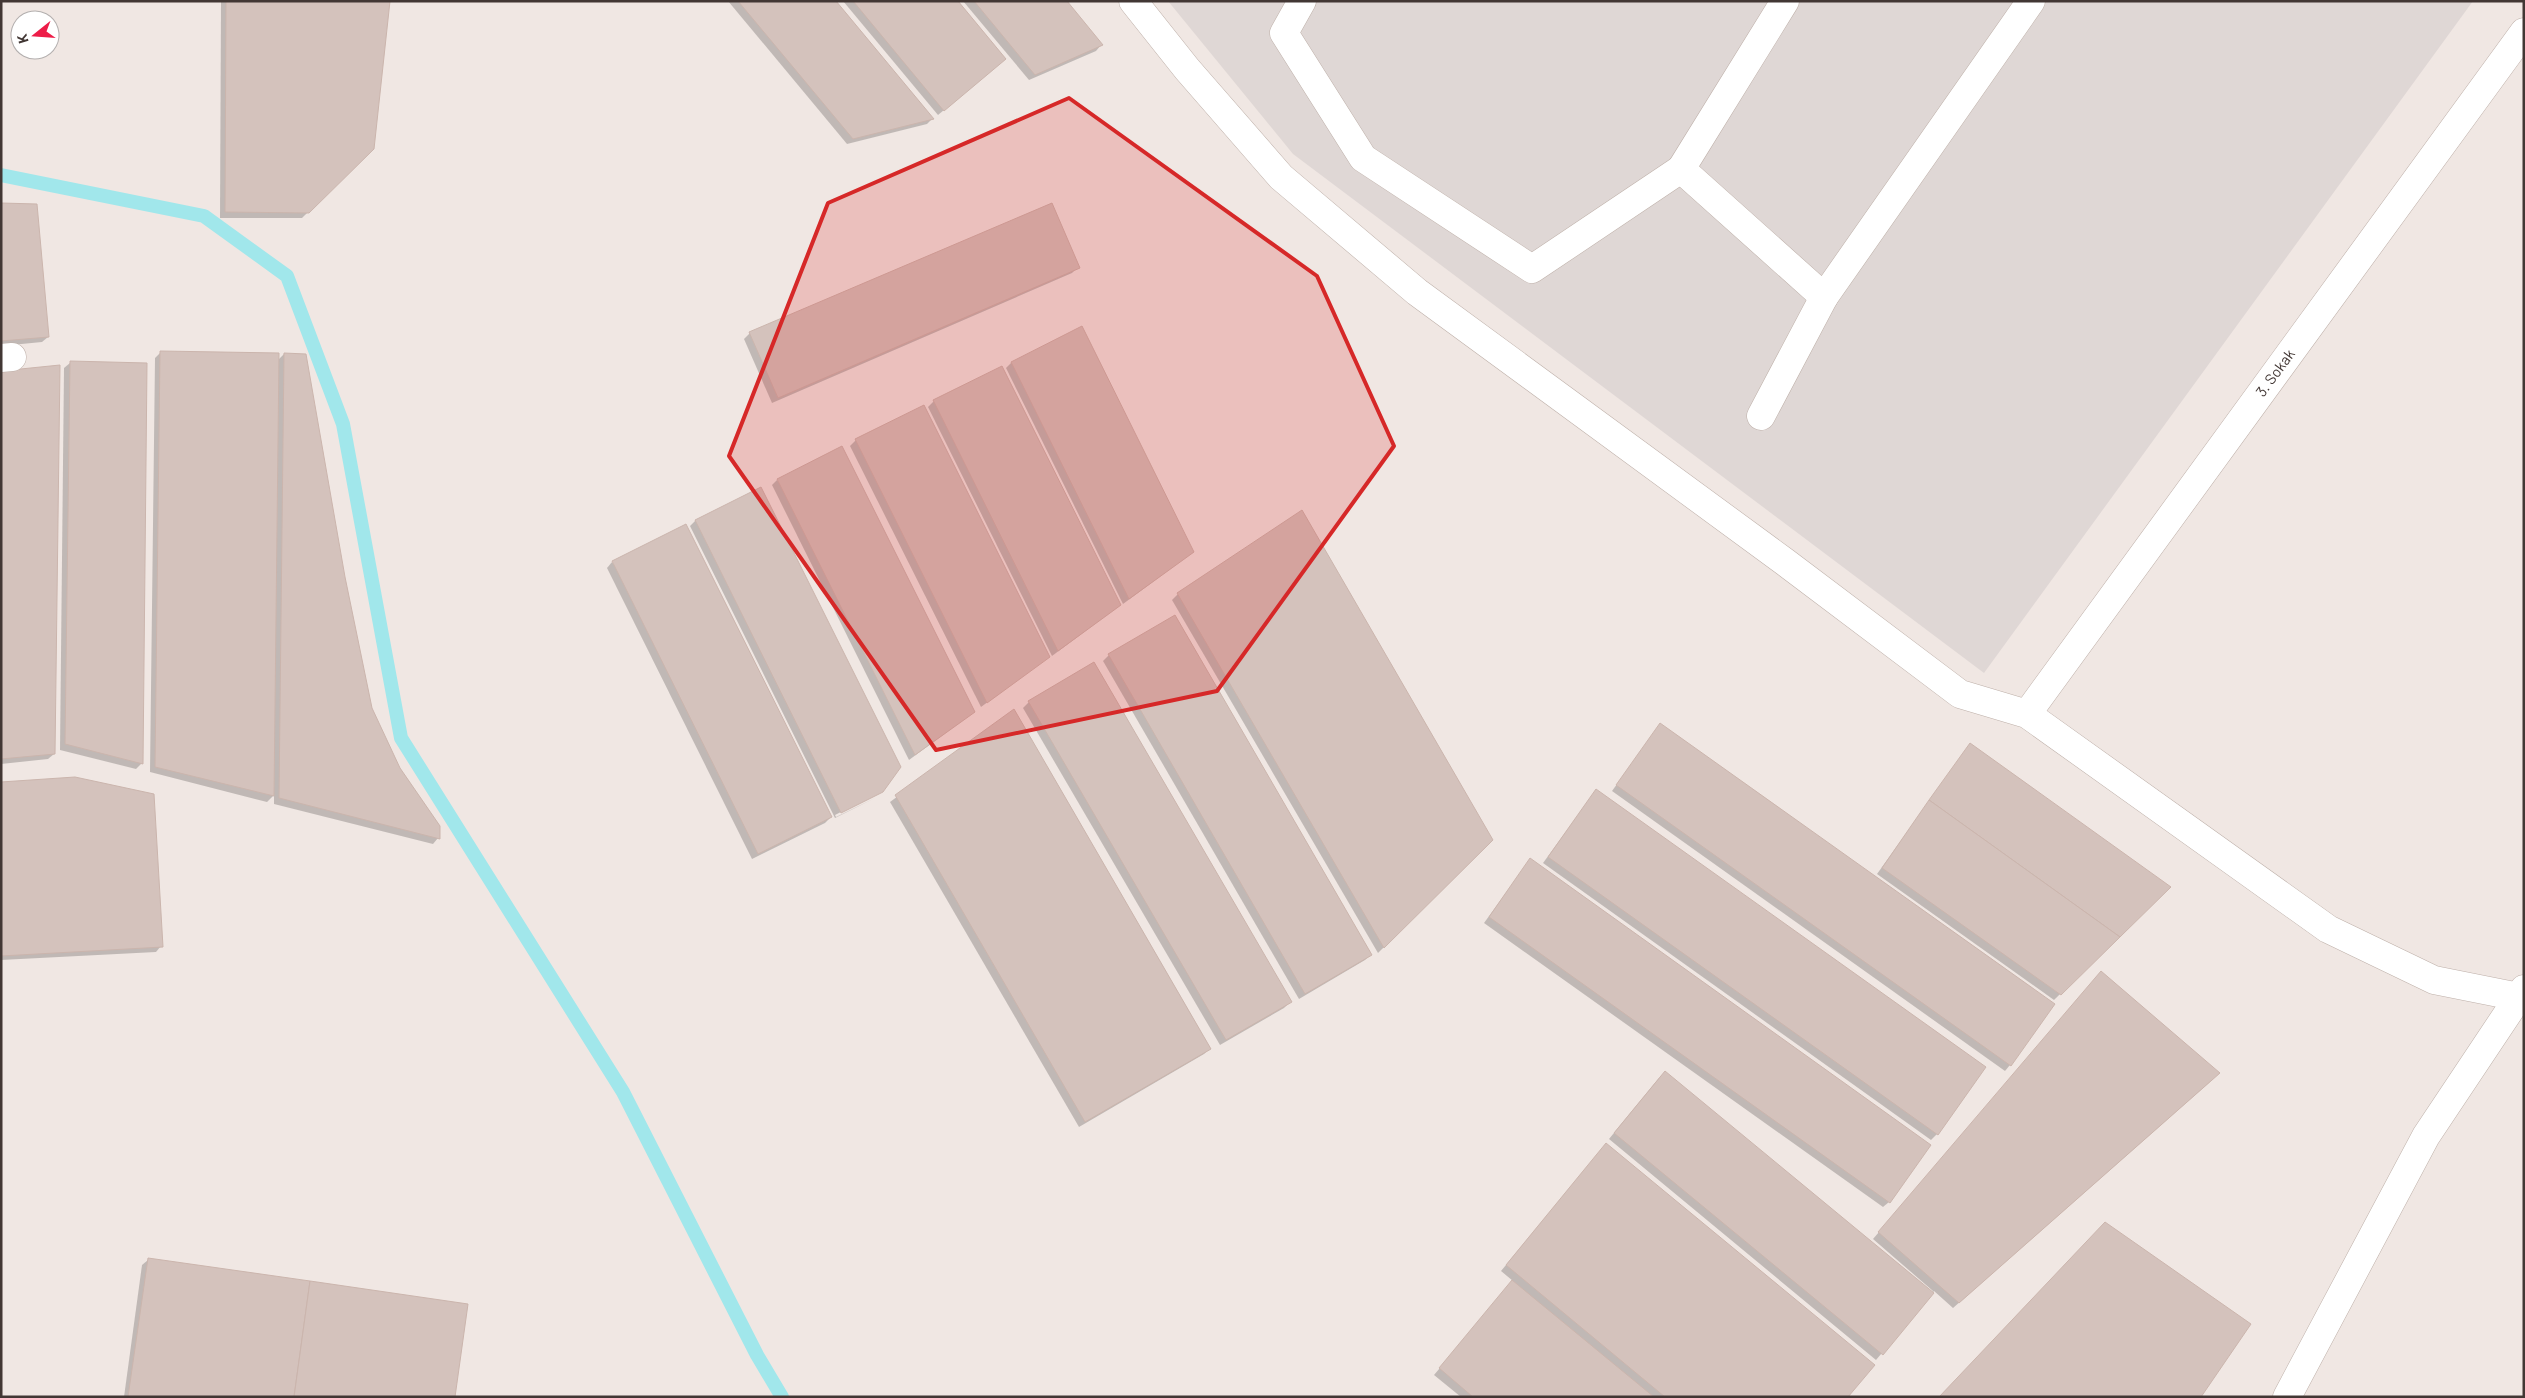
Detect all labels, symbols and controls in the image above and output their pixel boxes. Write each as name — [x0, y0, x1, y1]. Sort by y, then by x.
north arrow — [10, 10, 60, 60]
text: K — [13, 32, 31, 46]
street label: 3. Sokak — [2251, 345, 2298, 400]

